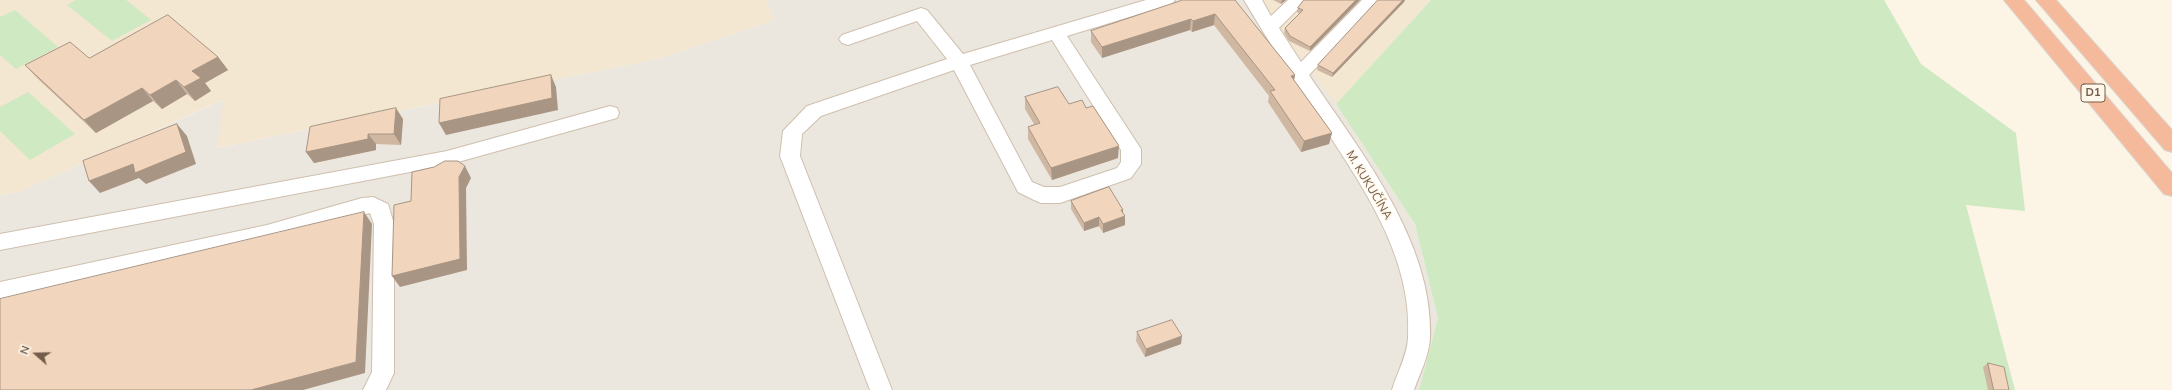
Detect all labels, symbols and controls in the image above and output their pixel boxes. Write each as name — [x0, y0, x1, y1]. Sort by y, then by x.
road number: D1 — [2081, 84, 2105, 102]
street label: M. KUKUČÍNA — [1343, 148, 1395, 222]
north arrow — [16, 334, 56, 374]
text: N — [17, 344, 33, 356]

